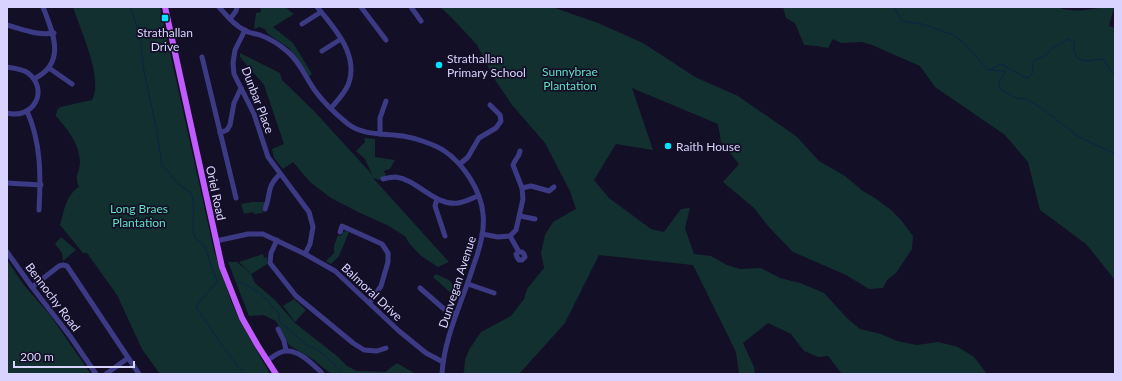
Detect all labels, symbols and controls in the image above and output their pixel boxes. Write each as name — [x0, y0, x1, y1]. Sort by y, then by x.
marker: Strathallan Drive — [160, 13, 170, 23]
place label: Strathallan Drive — [137, 25, 193, 54]
place label: Strathallan Primary School — [447, 51, 526, 80]
marker: Strathallan Primary School — [434, 60, 444, 70]
park label: Sunnybrae Plantation — [542, 64, 598, 93]
street label: Dunbar Place — [238, 65, 278, 135]
place label: Raith House — [676, 139, 740, 154]
marker: Raith House — [663, 141, 673, 151]
street label: Oriel Road — [203, 164, 229, 222]
park label: Long Braes Plantation — [110, 201, 168, 230]
street label: Dunvegan Avenue — [435, 234, 479, 330]
street label: Bennochy Road — [22, 260, 84, 334]
street label: Balmoral Drive — [338, 260, 406, 324]
scale bar — [14, 343, 134, 369]
text: 200 m — [20, 349, 54, 364]

